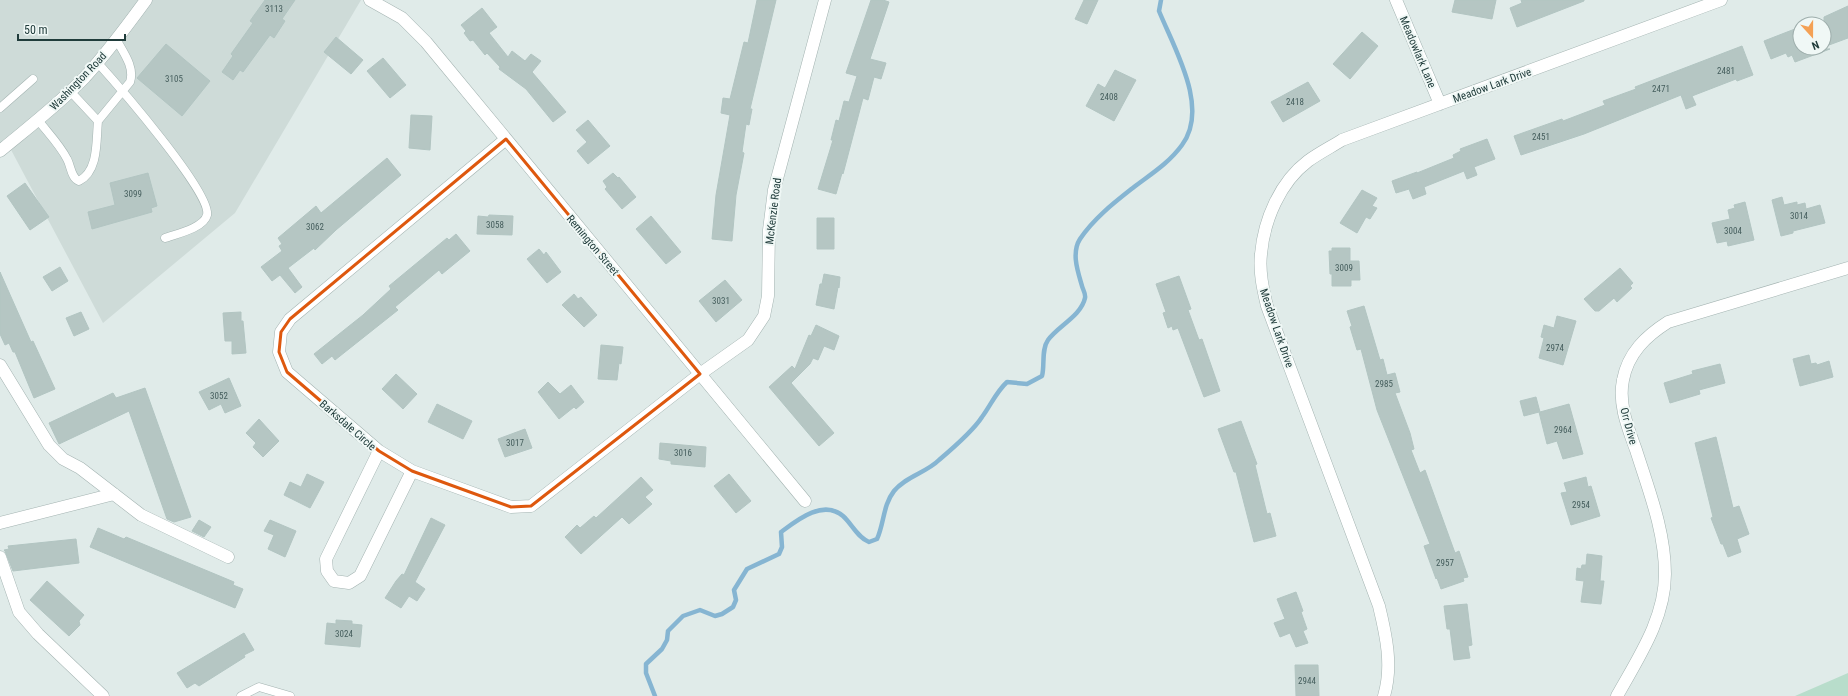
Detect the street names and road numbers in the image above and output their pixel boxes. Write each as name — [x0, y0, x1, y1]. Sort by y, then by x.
street label: Meadowlark Lane — [1397, 14, 1438, 90]
street label: Washington Road — [47, 50, 109, 113]
street label: Meadow Lark Drive — [1451, 65, 1533, 106]
street label: McKenzie Road — [763, 177, 784, 245]
street label: Remington Street — [564, 212, 622, 278]
street label: Meadow Lark Drive — [1257, 287, 1296, 369]
street label: Barksdale Circle — [317, 397, 378, 453]
street label: Orr Drive — [1617, 406, 1640, 446]

